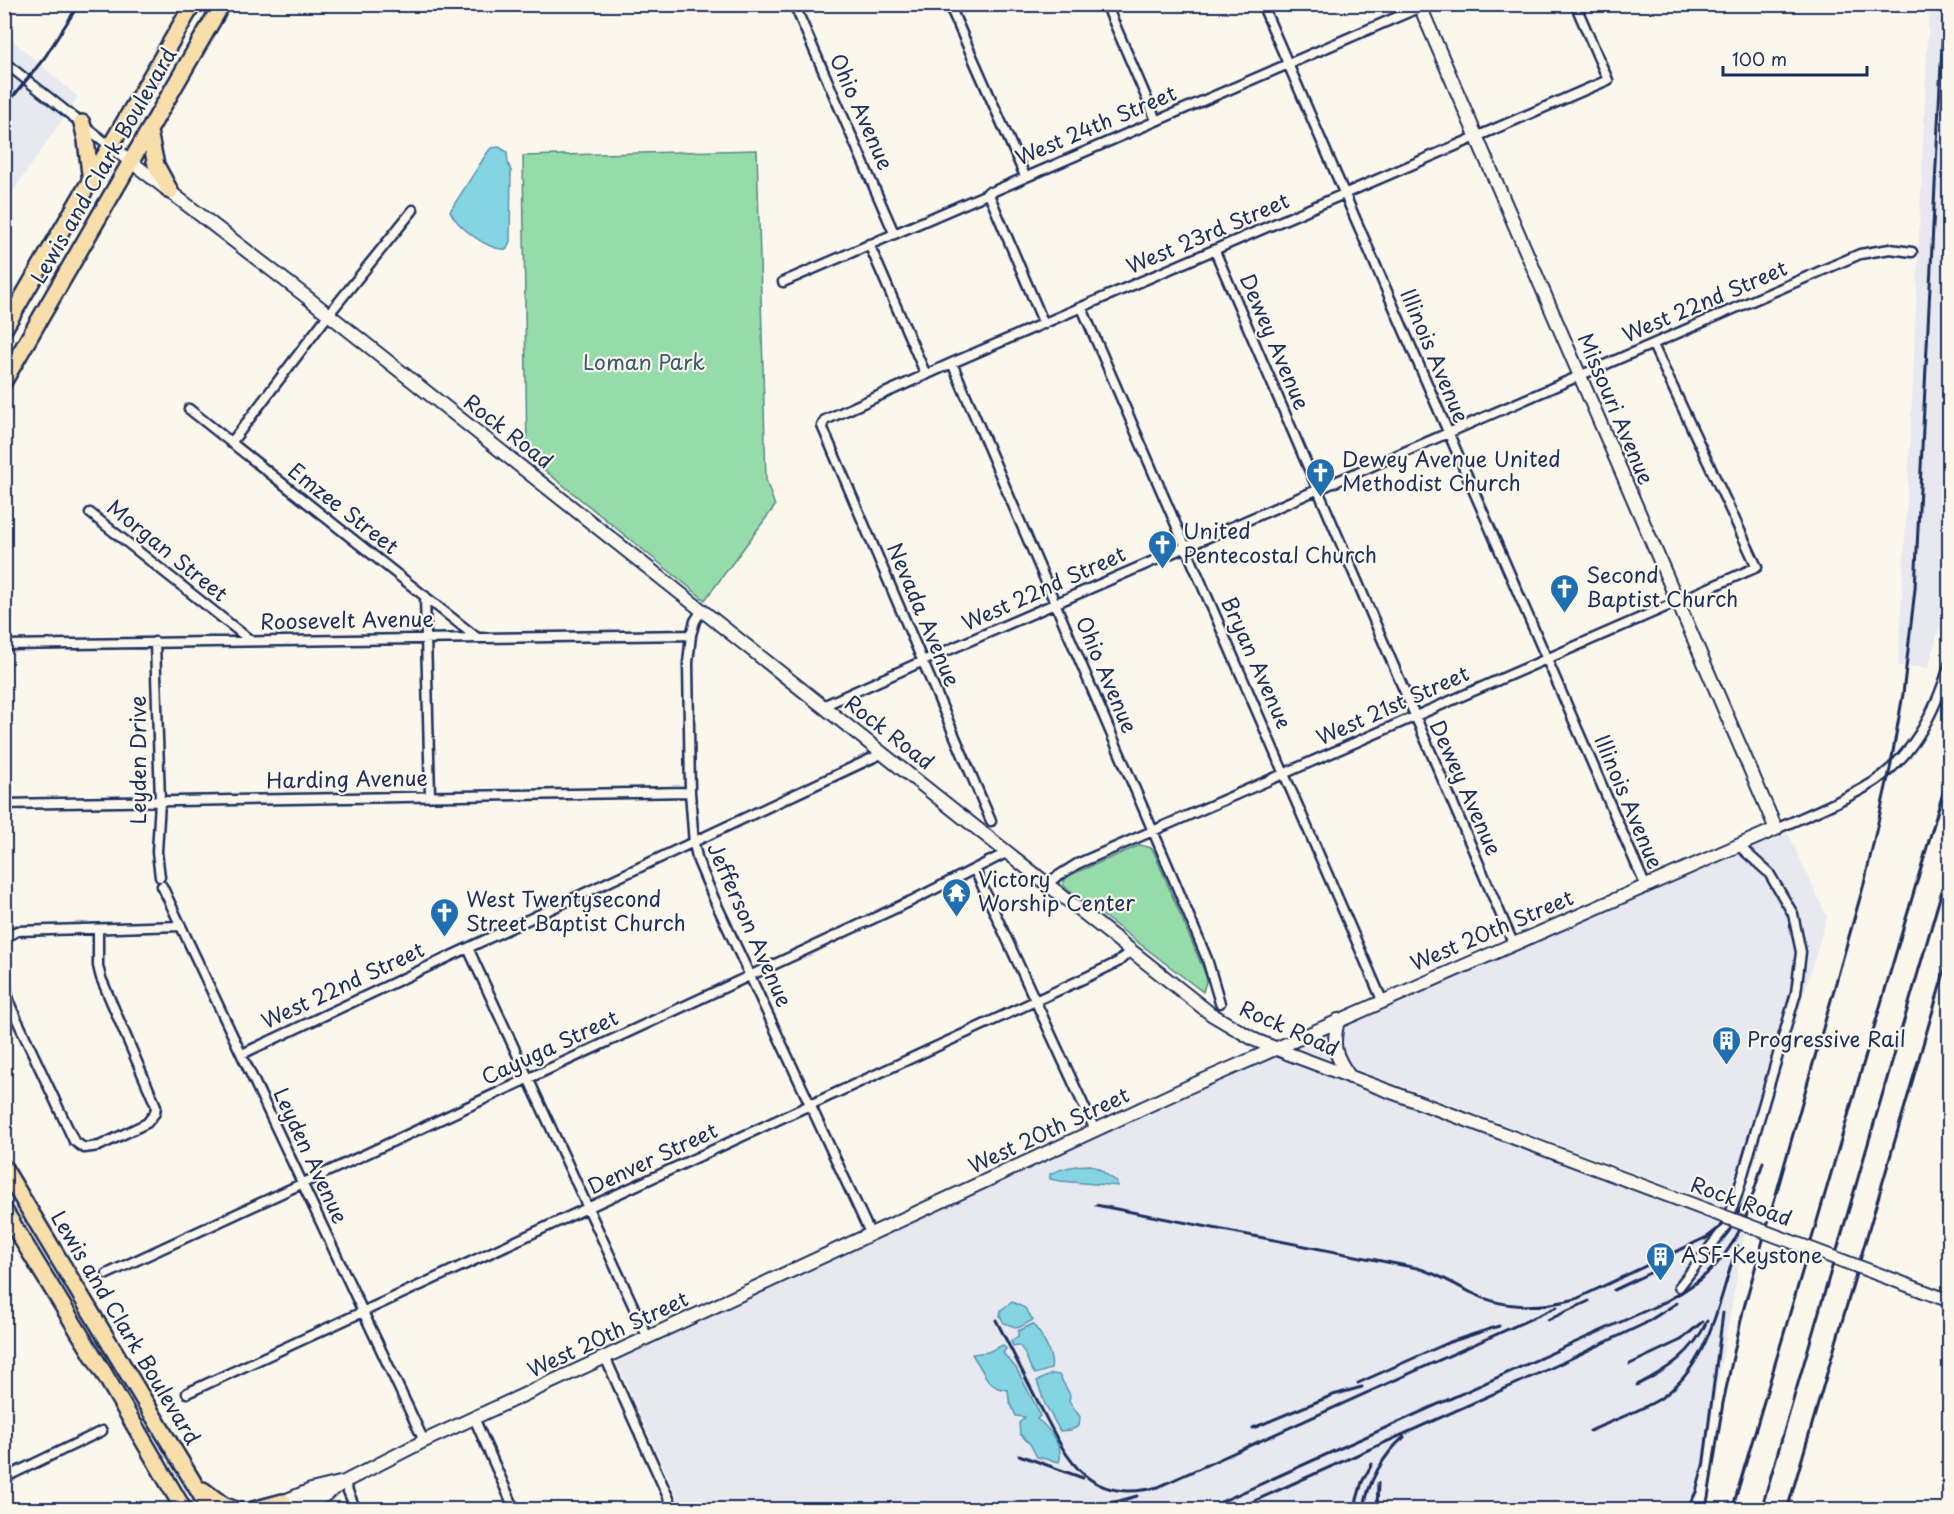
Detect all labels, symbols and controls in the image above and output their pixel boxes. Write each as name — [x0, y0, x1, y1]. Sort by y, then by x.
scale bar — [1723, 39, 1867, 77]
street label: Lewis and Clark Boulevard — [21, 41, 183, 289]
text: 100 m — [1732, 45, 1787, 72]
street label: Ohio Avenue — [823, 48, 903, 174]
street label: West 24th Street — [1010, 76, 1181, 173]
street label: West 23rd Street — [1121, 183, 1294, 281]
street label: West 22nd Street — [1617, 251, 1792, 349]
street label: Dewey Avenue — [1233, 268, 1319, 414]
street label: Illinois Avenue — [1393, 283, 1478, 427]
street label: Missouri Avenue — [1570, 327, 1663, 489]
park label: Loman Park — [583, 345, 705, 377]
street label: Rock Road — [458, 385, 561, 476]
place label: Dewey Avenue United Methodist Church — [1342, 442, 1561, 498]
street label: Emzee Street — [282, 454, 406, 561]
church icon: Dewey Avenue United Methodist Church — [1305, 456, 1337, 498]
street label: Morgan Street — [101, 491, 236, 608]
place label: United Pentecostal Church — [1183, 514, 1377, 570]
church icon: United Pentecostal Church — [1146, 528, 1178, 570]
street label: Nevada Avenue — [880, 537, 970, 691]
street label: West 22nd Street — [956, 537, 1130, 638]
place label: Second Baptist Church — [1586, 558, 1738, 614]
church icon: Second Baptist Church — [1549, 572, 1581, 614]
street label: Bryan Avenue — [1214, 591, 1301, 733]
street label: Roosevelt Avenue — [260, 601, 434, 637]
street label: Ohio Avenue — [1069, 611, 1147, 738]
street label: West 21st Street — [1311, 656, 1474, 752]
street label: Rock Road — [839, 686, 942, 777]
street label: Leyden Drive — [121, 696, 153, 824]
street label: Dewey Avenue — [1423, 714, 1511, 860]
street label: Illinois Avenue — [1587, 729, 1672, 873]
street label: Harding Avenue — [266, 761, 428, 795]
street label: Jefferson Avenue — [700, 837, 801, 1011]
place label: Victory Worship Center — [978, 862, 1135, 918]
temple icon: Victory Worship Center — [941, 876, 973, 918]
street label: West 20th Street — [1405, 880, 1578, 978]
place label: West Twentysecond Street Baptist Church — [466, 882, 686, 938]
church icon: West Twentysecond Street Baptist Church — [429, 896, 461, 938]
street label: West 22nd Street — [255, 932, 429, 1036]
street label: Rock Road — [1235, 991, 1345, 1063]
street label: Cayuga Street — [475, 1000, 623, 1092]
place label: Progressive Rail — [1747, 1022, 1906, 1054]
building icon: Progressive Rail — [1710, 1024, 1742, 1066]
street label: West 20th Street — [962, 1078, 1134, 1181]
street label: Leyden Avenue — [266, 1082, 357, 1228]
street label: Denver Street — [582, 1113, 722, 1201]
street label: Rock Road — [1687, 1167, 1797, 1233]
street label: Lewis and Clark Boulevard — [44, 1204, 210, 1450]
place label: ASF-Keystone — [1681, 1238, 1823, 1270]
building icon: ASF-Keystone — [1644, 1240, 1676, 1282]
street label: West 20th Street — [521, 1282, 693, 1385]

